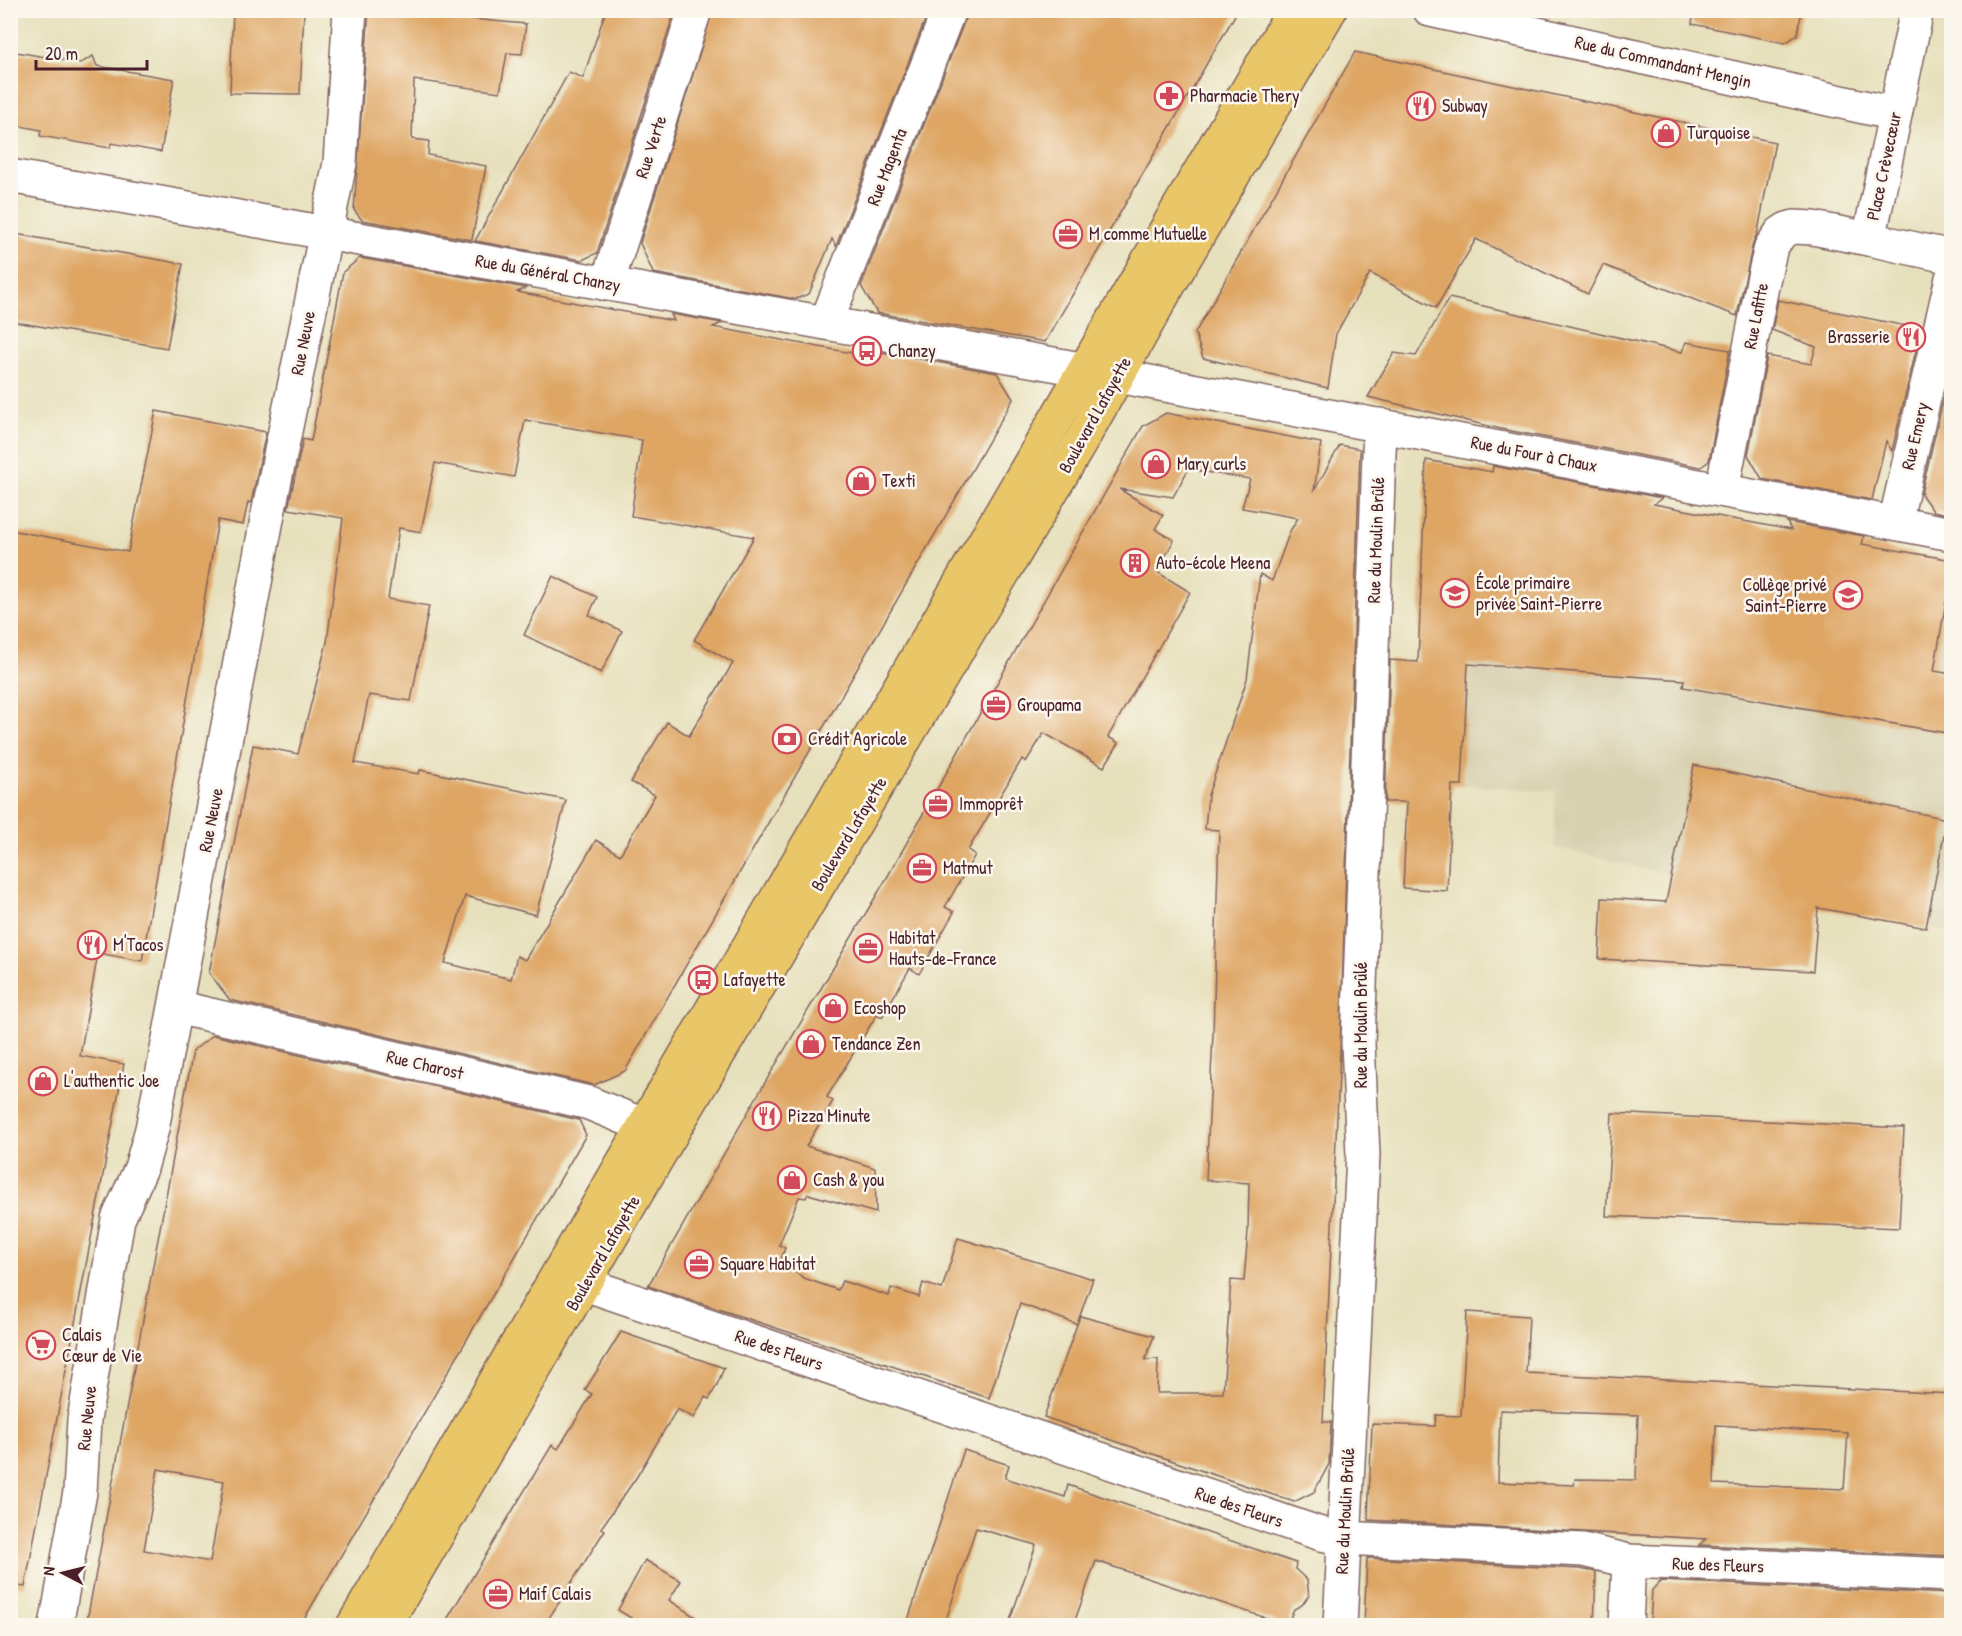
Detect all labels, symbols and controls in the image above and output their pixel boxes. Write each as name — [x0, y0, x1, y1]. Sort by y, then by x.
street label: Rue du Commandant Mengin — [1572, 29, 1754, 94]
scale bar — [36, 33, 147, 71]
text: 20 m — [45, 41, 78, 66]
pharmacy icon: Pharmacie Thery — [1153, 80, 1185, 112]
place label: Pharmacie Thery — [1190, 83, 1300, 108]
restaurant icon: Subway — [1405, 90, 1437, 122]
place label: Subway — [1442, 93, 1488, 118]
street label: Place Crèvecœur — [1860, 109, 1907, 223]
street label: Rue Verte — [629, 112, 672, 181]
shop icon: Turquoise — [1650, 117, 1682, 149]
place label: Turquoise — [1687, 120, 1750, 145]
street label: Rue Magenta — [860, 125, 913, 209]
office icon: M comme Mutuelle — [1052, 218, 1084, 250]
place label: M comme Mutuelle — [1089, 221, 1207, 246]
street label: Rue du Général Chanzy — [474, 247, 623, 298]
street label: Rue Lafitte — [1737, 281, 1774, 351]
street label: Rue Neuve — [284, 309, 321, 377]
restaurant icon: Brasserie — [1895, 321, 1927, 353]
place label: Brasserie — [1828, 324, 1890, 349]
bus stop icon: Chanzy — [851, 335, 883, 367]
place label: Chanzy — [888, 338, 936, 363]
street label: Boulevard Lafayette — [1052, 352, 1137, 477]
street label: Rue Emery — [1895, 399, 1934, 472]
street label: Rue du Four à Chaux — [1469, 429, 1599, 478]
shop icon: Mary curls — [1140, 448, 1172, 480]
place label: Mary curls — [1177, 451, 1246, 476]
shop icon: Texti — [845, 465, 877, 497]
place label: Texti — [882, 468, 916, 493]
street label: Rue du Moulin Brûlé — [1361, 476, 1390, 604]
building icon: Auto-école Meena — [1119, 547, 1151, 579]
place label: Auto-école Meena — [1156, 550, 1270, 575]
place label: École primaire privée Saint-Pierre — [1476, 570, 1602, 616]
place label: Collège privé Saint-Pierre — [1743, 572, 1827, 618]
school or university icon: École primaire privée Saint-Pierre — [1439, 577, 1471, 609]
school or university icon: Collège privé Saint-Pierre — [1832, 579, 1864, 611]
office icon: Groupama — [980, 689, 1012, 721]
place label: Groupama — [1017, 692, 1081, 717]
bank icon: Crédit Agricole — [771, 723, 803, 755]
place label: Crédit Agricole — [808, 726, 907, 751]
street label: Boulevard Lafayette — [805, 772, 893, 896]
street label: Rue Neuve — [192, 786, 229, 854]
office icon: Immoprêt — [922, 788, 954, 820]
place label: Immoprêt — [959, 791, 1024, 816]
office icon: Matmut — [906, 852, 938, 884]
place label: Matmut — [943, 855, 993, 880]
place label: Habitat Hauts-de-France — [889, 925, 997, 971]
restaurant icon: M'Tacos — [76, 929, 108, 961]
place label: M'Tacos — [113, 932, 163, 957]
office icon: Habitat Hauts-de-France — [852, 932, 884, 964]
street label: Rue du Moulin Brûlé — [1348, 962, 1373, 1088]
bus stop icon: Lafayette — [687, 964, 719, 996]
place label: Lafayette — [724, 967, 786, 992]
shop icon: Ecoshop — [817, 992, 849, 1024]
place label: Ecoshop — [854, 995, 906, 1020]
shop icon: Tendance Zen — [795, 1028, 827, 1060]
place label: Tendance Zen — [832, 1031, 921, 1056]
street label: Rue Charost — [384, 1044, 467, 1086]
shop icon: L'authentic Joe — [27, 1065, 59, 1097]
place label: L'authentic Joe — [64, 1068, 159, 1093]
restaurant icon: Pizza Minute — [751, 1100, 783, 1132]
place label: Pizza Minute — [788, 1103, 871, 1128]
shop icon: Cash & you — [776, 1164, 808, 1196]
place label: Cash & you — [813, 1167, 884, 1192]
street label: Boulevard Lafayette — [559, 1190, 646, 1315]
office icon: Square Habitat — [683, 1248, 715, 1280]
place label: Square Habitat — [720, 1251, 816, 1276]
place label: Calais Cœur de Vie — [62, 1322, 142, 1368]
street label: Rue des Fleurs — [732, 1323, 827, 1376]
supermarket icon: Calais Cœur de Vie — [25, 1329, 57, 1361]
street label: Rue Neuve — [71, 1384, 102, 1452]
street label: Rue du Moulin Brûlé — [1329, 1447, 1360, 1575]
street label: Rue des Fleurs — [1192, 1480, 1287, 1533]
north arrow — [33, 1543, 93, 1603]
street label: Rue des Fleurs — [1672, 1550, 1764, 1579]
text: N — [37, 1565, 60, 1577]
office icon: Maif Calais — [482, 1578, 514, 1610]
place label: Maif Calais — [519, 1581, 591, 1606]

